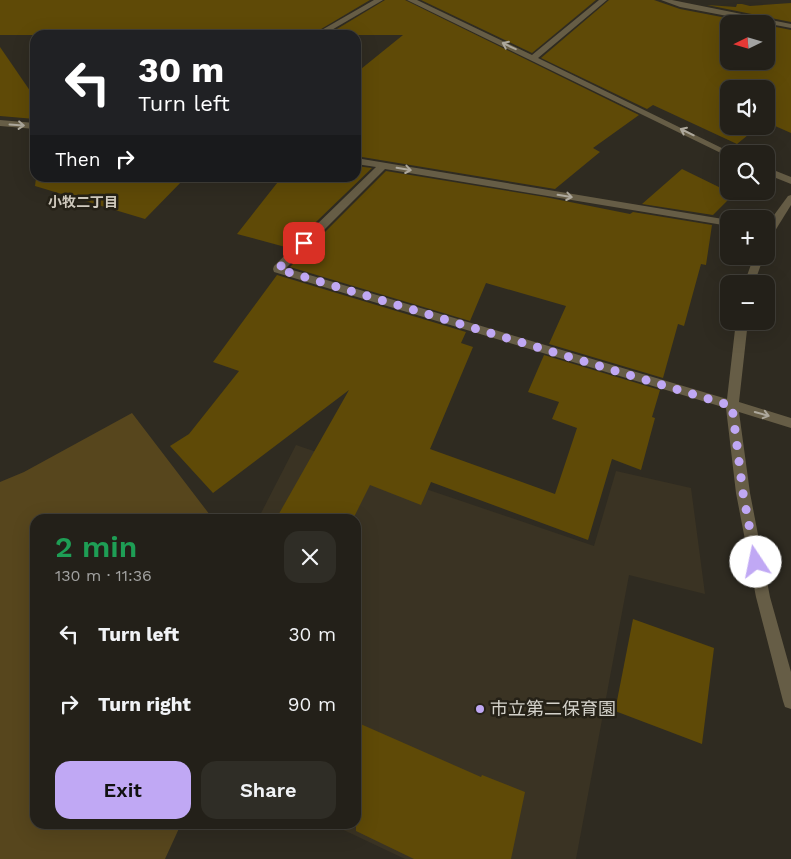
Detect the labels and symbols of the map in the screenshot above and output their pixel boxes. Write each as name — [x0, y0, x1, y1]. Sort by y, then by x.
north arrow — [720, 15, 775, 70]
one-way arrow — [502, 41, 517, 51]
one-way arrow — [9, 120, 25, 129]
one-way arrow — [679, 127, 694, 137]
one-way arrow — [396, 165, 412, 175]
one-way arrow — [556, 191, 572, 201]
district label: 小牧二丁目 — [48, 194, 118, 210]
pin — [283, 222, 325, 264]
one-way arrow — [753, 410, 769, 420]
position arrow — [729, 535, 781, 587]
place label: 市立第二保育園 — [490, 698, 616, 719]
marker: 市立第二保育園 — [474, 703, 486, 715]

